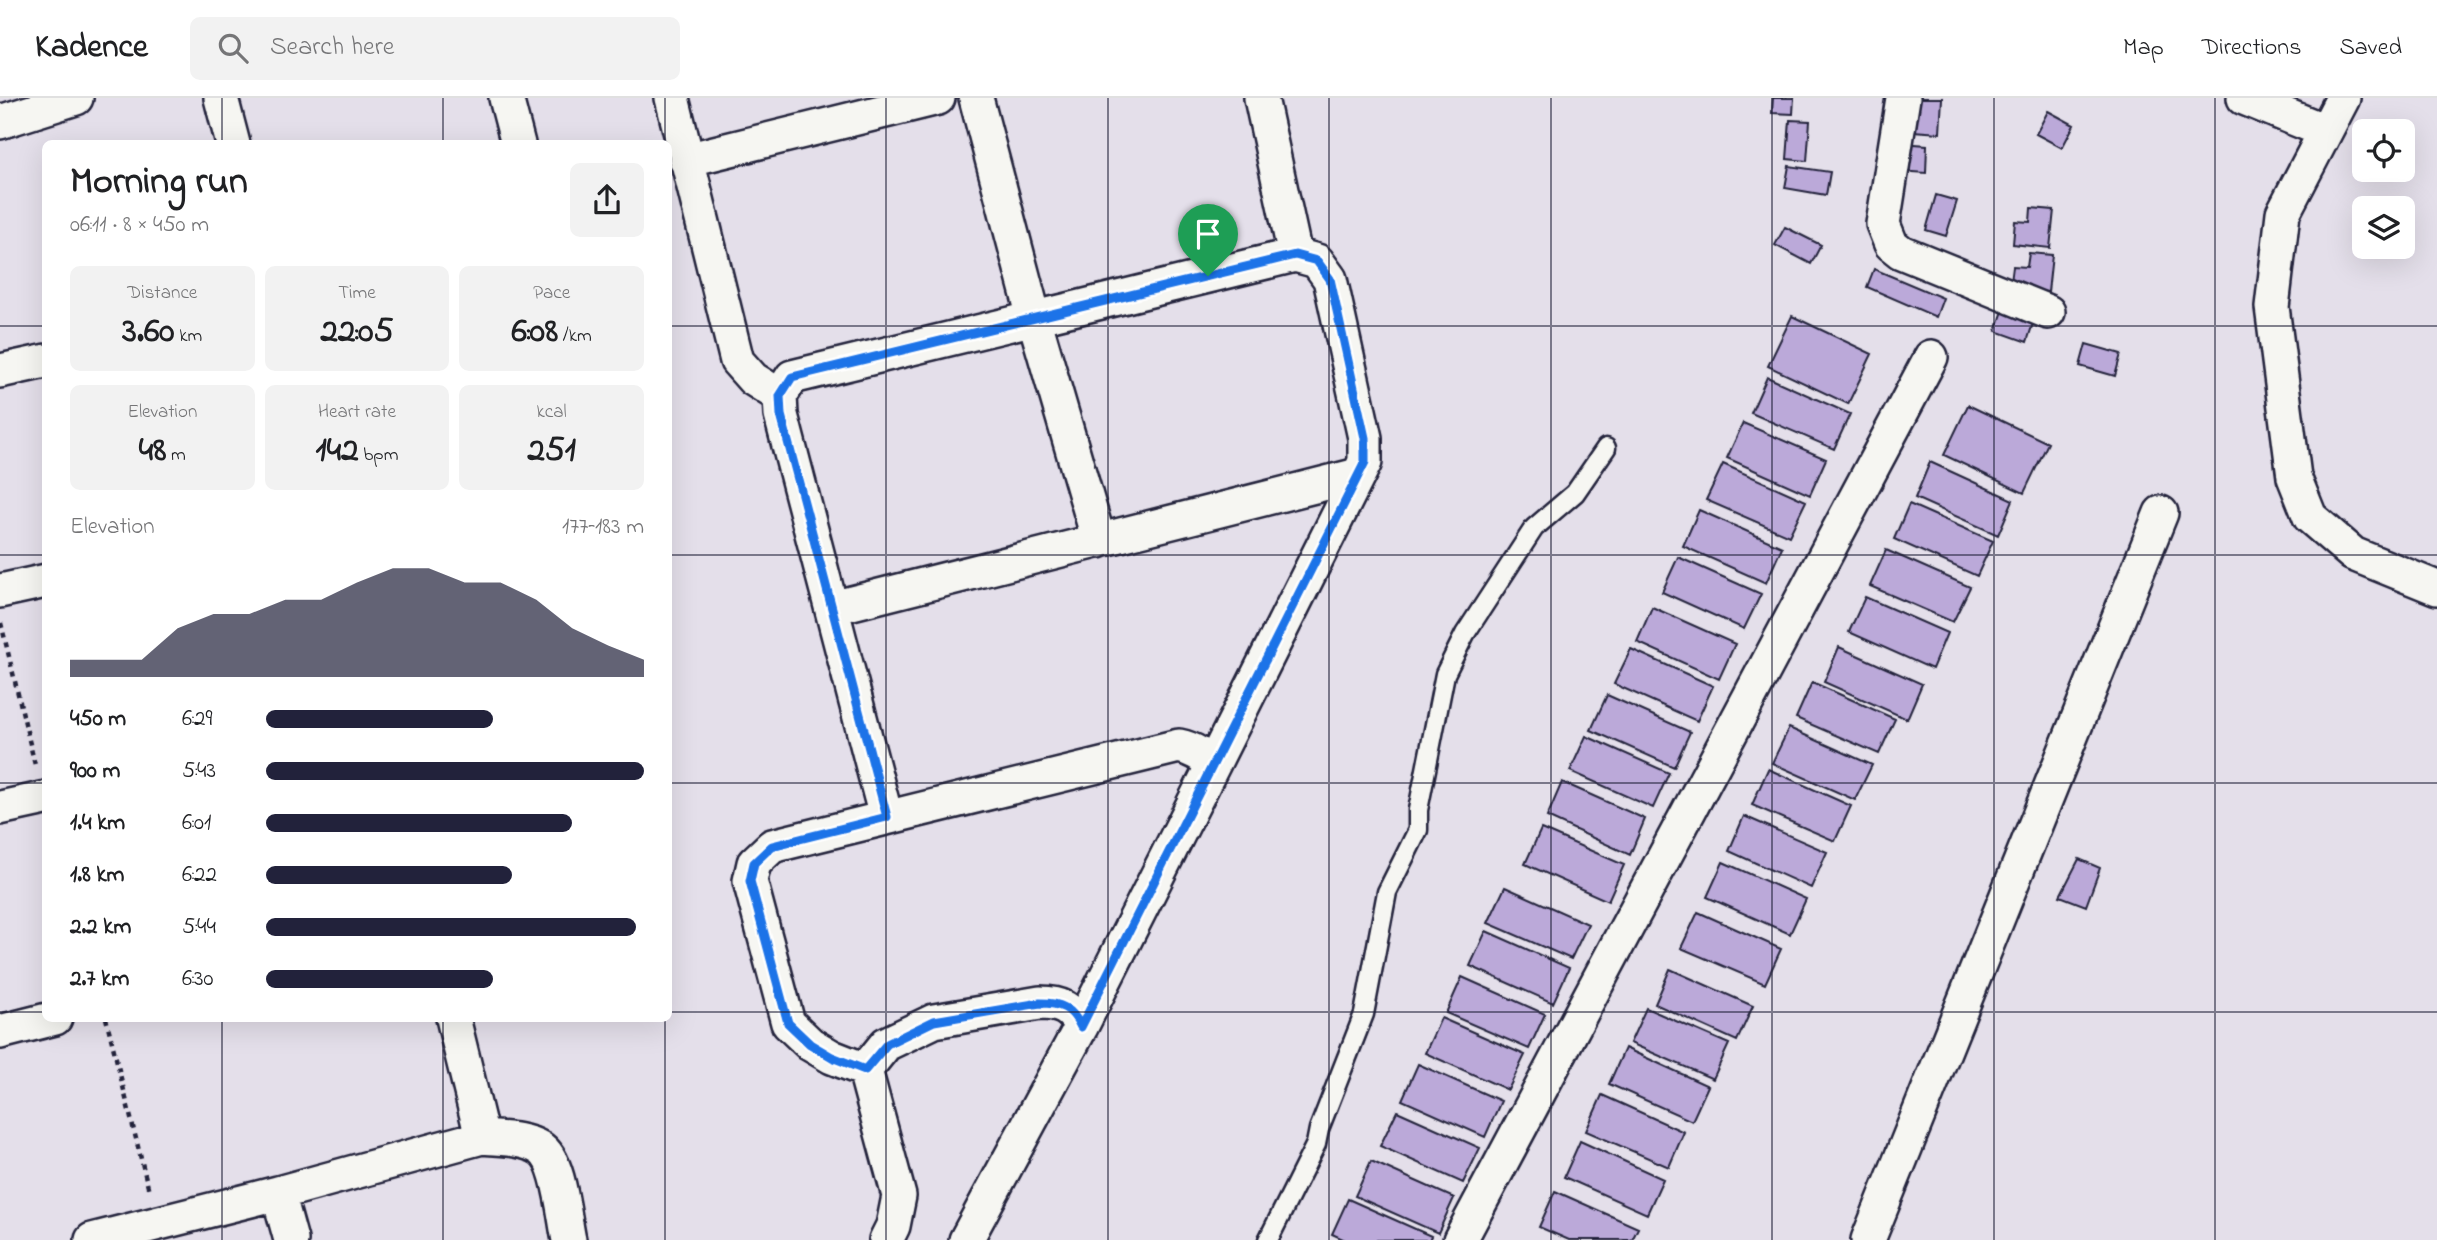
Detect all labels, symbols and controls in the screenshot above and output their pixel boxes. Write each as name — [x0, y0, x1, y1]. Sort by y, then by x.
search box — [190, 17, 680, 80]
text: Kadence — [35, 24, 148, 72]
icon: search — [214, 29, 252, 67]
text: Search here — [270, 29, 394, 67]
text: Map — [2123, 31, 2164, 66]
text: Directions — [2202, 31, 2301, 66]
text: Saved — [2339, 31, 2402, 66]
map controls — [2352, 119, 2415, 259]
button: locate — [2352, 119, 2415, 182]
text: Morning run — [70, 155, 248, 211]
button: share — [570, 163, 644, 237]
button: layers — [2352, 196, 2415, 259]
pin — [1178, 204, 1238, 276]
text: 06:11 · 8 × 450 m — [70, 209, 209, 242]
icon: arrive — [1189, 215, 1227, 253]
text: Distance — [127, 280, 197, 307]
text: Time — [338, 280, 376, 307]
text: Pace — [533, 280, 570, 307]
text: 3.60 — [122, 307, 174, 358]
text: 22:05 — [321, 307, 393, 358]
text: 6:08 — [511, 307, 558, 358]
text: km — [174, 323, 202, 350]
text: /km — [558, 323, 592, 350]
text: Elevation — [127, 399, 197, 426]
text: Heart rate — [318, 399, 396, 426]
text: kcal — [537, 399, 567, 426]
text: 48 — [139, 426, 166, 477]
text: 142 — [316, 426, 359, 477]
text: 251 — [527, 426, 576, 477]
text: m — [166, 442, 186, 469]
text: bpm — [359, 442, 398, 469]
text: Elevation — [70, 511, 155, 544]
text: 177–183 m — [562, 511, 644, 544]
text: 450 m — [70, 703, 126, 736]
text: 6:29 — [182, 703, 212, 736]
text: 900 m — [70, 755, 120, 788]
text: 5:43 — [182, 755, 216, 788]
text: 1.4 km — [70, 807, 125, 840]
text: 6:01 — [182, 807, 211, 840]
text: 1.8 km — [70, 859, 124, 892]
text: 6:22 — [182, 859, 217, 892]
text: 2.2 km — [70, 911, 131, 944]
text: 5:44 — [182, 911, 216, 944]
text: 2.7 km — [70, 963, 129, 996]
text: 6:30 — [182, 963, 214, 996]

